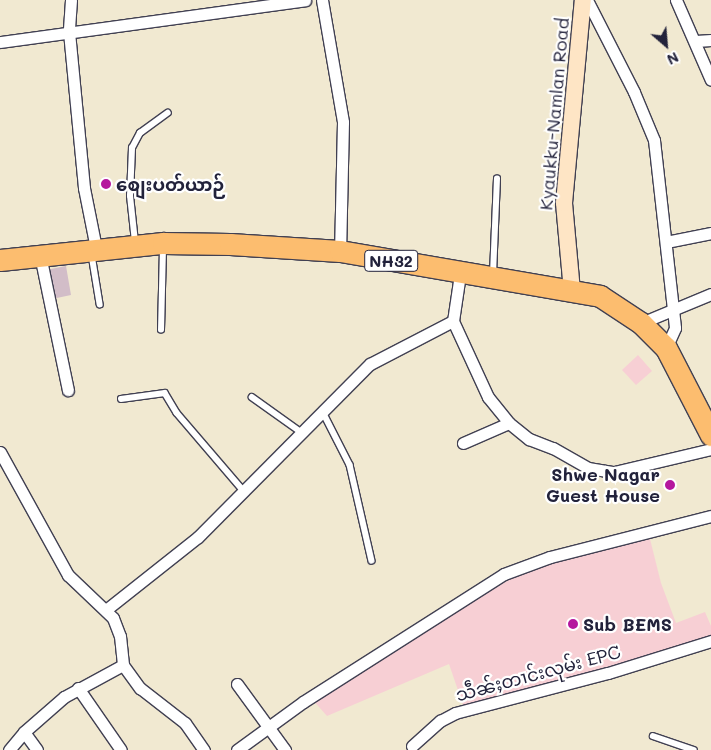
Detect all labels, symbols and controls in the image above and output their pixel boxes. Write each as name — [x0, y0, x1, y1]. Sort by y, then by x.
street label: Kyaukku-Namlan Road — [535, 17, 573, 211]
north arrow — [641, 20, 691, 70]
text: N — [664, 48, 682, 70]
place label: စျေးပတ်ယာဉ် — [116, 173, 226, 195]
marker: စျေးပတ်ယာဉ် — [100, 178, 112, 190]
road number: NH32 — [364, 248, 418, 274]
place label: Shwe Nagar Guest House — [546, 464, 660, 506]
marker: Shwe Nagar Guest House — [664, 479, 676, 491]
place label: Sub BEMS — [583, 613, 672, 635]
marker: Sub BEMS — [567, 618, 579, 630]
street label: သဵၼ်ႈတၢင်းလုမ်း EPC — [453, 641, 623, 705]

